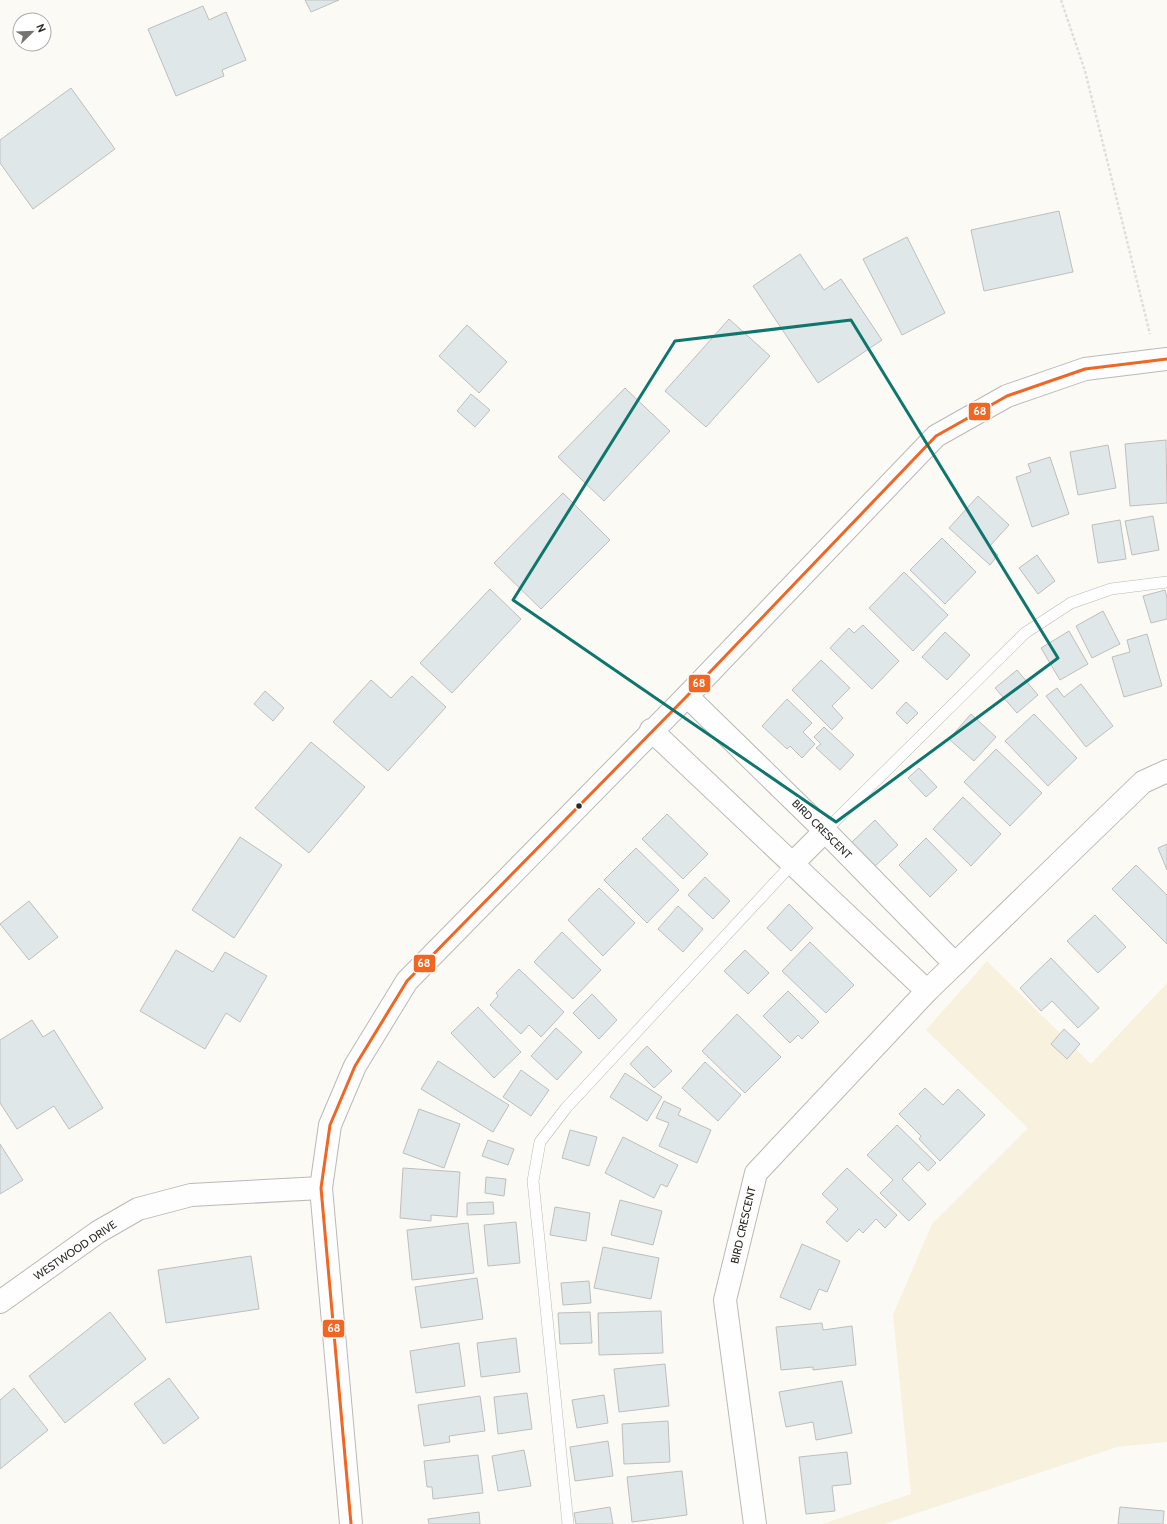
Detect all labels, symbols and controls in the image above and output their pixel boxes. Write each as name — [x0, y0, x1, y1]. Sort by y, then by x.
north arrow — [12, 12, 52, 52]
text: N — [33, 22, 49, 34]
line badge: 68 — [968, 402, 991, 421]
text: 68 — [974, 404, 987, 418]
line badge: 68 — [688, 674, 711, 693]
text: 68 — [693, 676, 706, 690]
street label: BIRD CRESCENT — [789, 796, 855, 862]
unlabelled marker — [574, 801, 584, 811]
line badge: 68 — [413, 954, 436, 973]
text: 68 — [418, 956, 431, 970]
street label: BIRD CRESCENT — [727, 1185, 759, 1265]
street label: WESTWOOD DRIVE — [31, 1217, 119, 1283]
line badge: 68 — [322, 1319, 345, 1338]
text: 68 — [328, 1321, 341, 1335]

